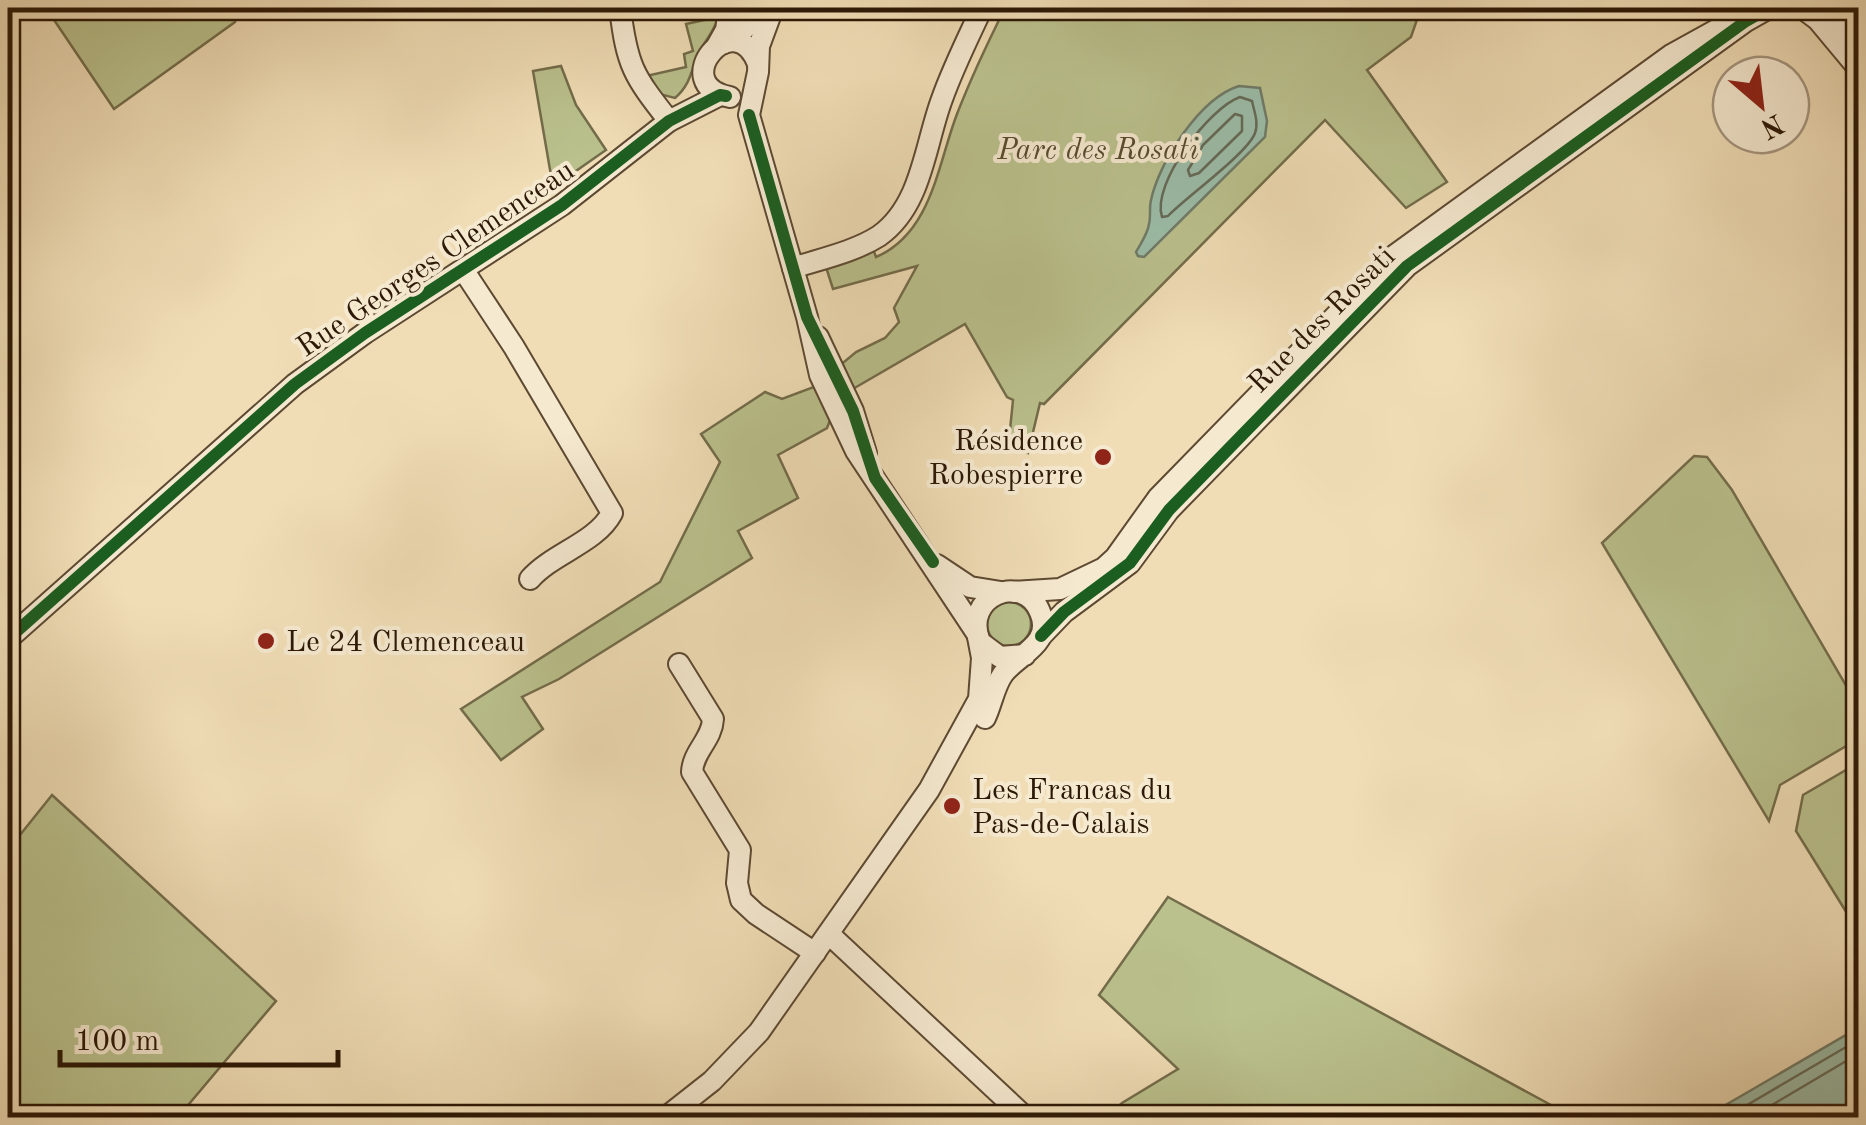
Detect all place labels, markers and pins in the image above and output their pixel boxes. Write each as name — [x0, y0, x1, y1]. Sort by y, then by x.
place label: Résidence Robespierre — [929, 427, 1083, 491]
marker: Résidence Robespierre — [1092, 446, 1114, 468]
place label: Le 24 Clemenceau — [286, 628, 525, 658]
marker: Le 24 Clemenceau — [255, 630, 277, 652]
place label: Les Francas du Pas-de-Calais — [972, 776, 1172, 840]
marker: Les Francas du Pas-de-Calais — [941, 795, 963, 817]

